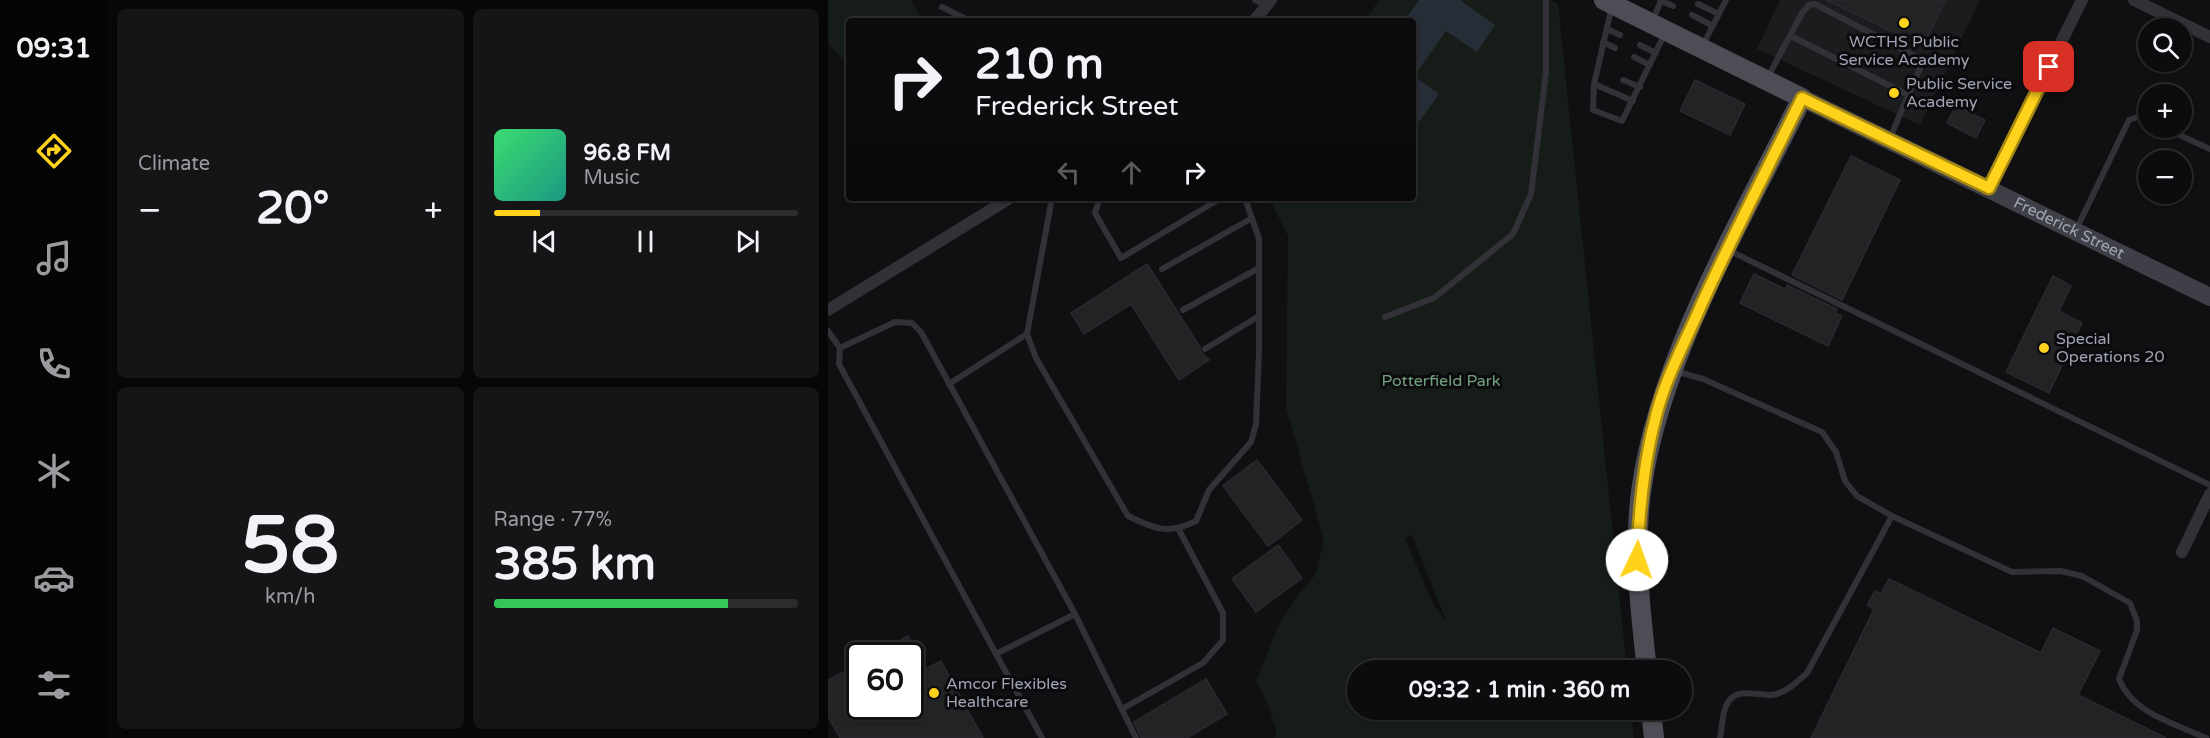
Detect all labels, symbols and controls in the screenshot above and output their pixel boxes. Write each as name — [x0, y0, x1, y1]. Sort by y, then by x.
marker: WCTHS Public Service Academy — [1897, 16, 1911, 30]
map controls — [2138, 18, 2192, 204]
button: search — [2138, 18, 2192, 72]
text: 09:31 — [17, 32, 91, 65]
place label: WCTHS Public Service Academy — [1839, 32, 1970, 70]
text: 210 m — [975, 39, 1104, 90]
pin — [2023, 41, 2074, 92]
icon: right — [876, 42, 954, 120]
icon: arrive — [2032, 50, 2065, 83]
place label: Public Service Academy — [1906, 74, 2012, 112]
button: + — [2138, 84, 2192, 138]
marker: Public Service Academy — [1887, 86, 1901, 100]
text: Frederick Street — [975, 90, 1179, 123]
icon: directions — [33, 130, 75, 172]
text: 96.8 FM — [584, 140, 671, 166]
button: − — [2138, 150, 2192, 204]
text: Climate — [138, 152, 210, 176]
icon: left — [1052, 156, 1085, 189]
icon: ahead — [1115, 156, 1148, 189]
icon: right — [1178, 156, 1211, 189]
text: Music — [584, 166, 640, 190]
text: 20° — [256, 182, 329, 236]
text: − — [138, 191, 162, 230]
text: + — [424, 191, 442, 230]
street label: Frederick Street — [2010, 193, 2128, 264]
icon: previous — [528, 225, 561, 258]
icon: pause — [629, 225, 662, 258]
icon: next — [731, 225, 764, 258]
icon: music — [33, 237, 75, 279]
place label: Special Operations 20 — [2056, 329, 2164, 367]
marker: Special Operations 20 — [2037, 341, 2051, 355]
icon: phone — [33, 343, 75, 385]
park label: Potterfield Park — [1381, 371, 1501, 391]
icon: climate — [33, 450, 75, 492]
text: 58 — [241, 499, 339, 593]
text: Range · 77% — [494, 508, 612, 532]
position arrow — [1605, 528, 1669, 592]
text: 385 km — [494, 538, 656, 592]
icon: car — [33, 557, 75, 599]
text: km/h — [265, 585, 315, 609]
speed limit sign: 60 — [846, 642, 924, 720]
icon: filters — [33, 664, 75, 706]
place label: Amcor Flexibles Healthcare — [946, 674, 1067, 712]
text: 09:32 · 1 min · 360 m — [1409, 677, 1630, 703]
marker: Amcor Flexibles Healthcare — [927, 686, 941, 700]

